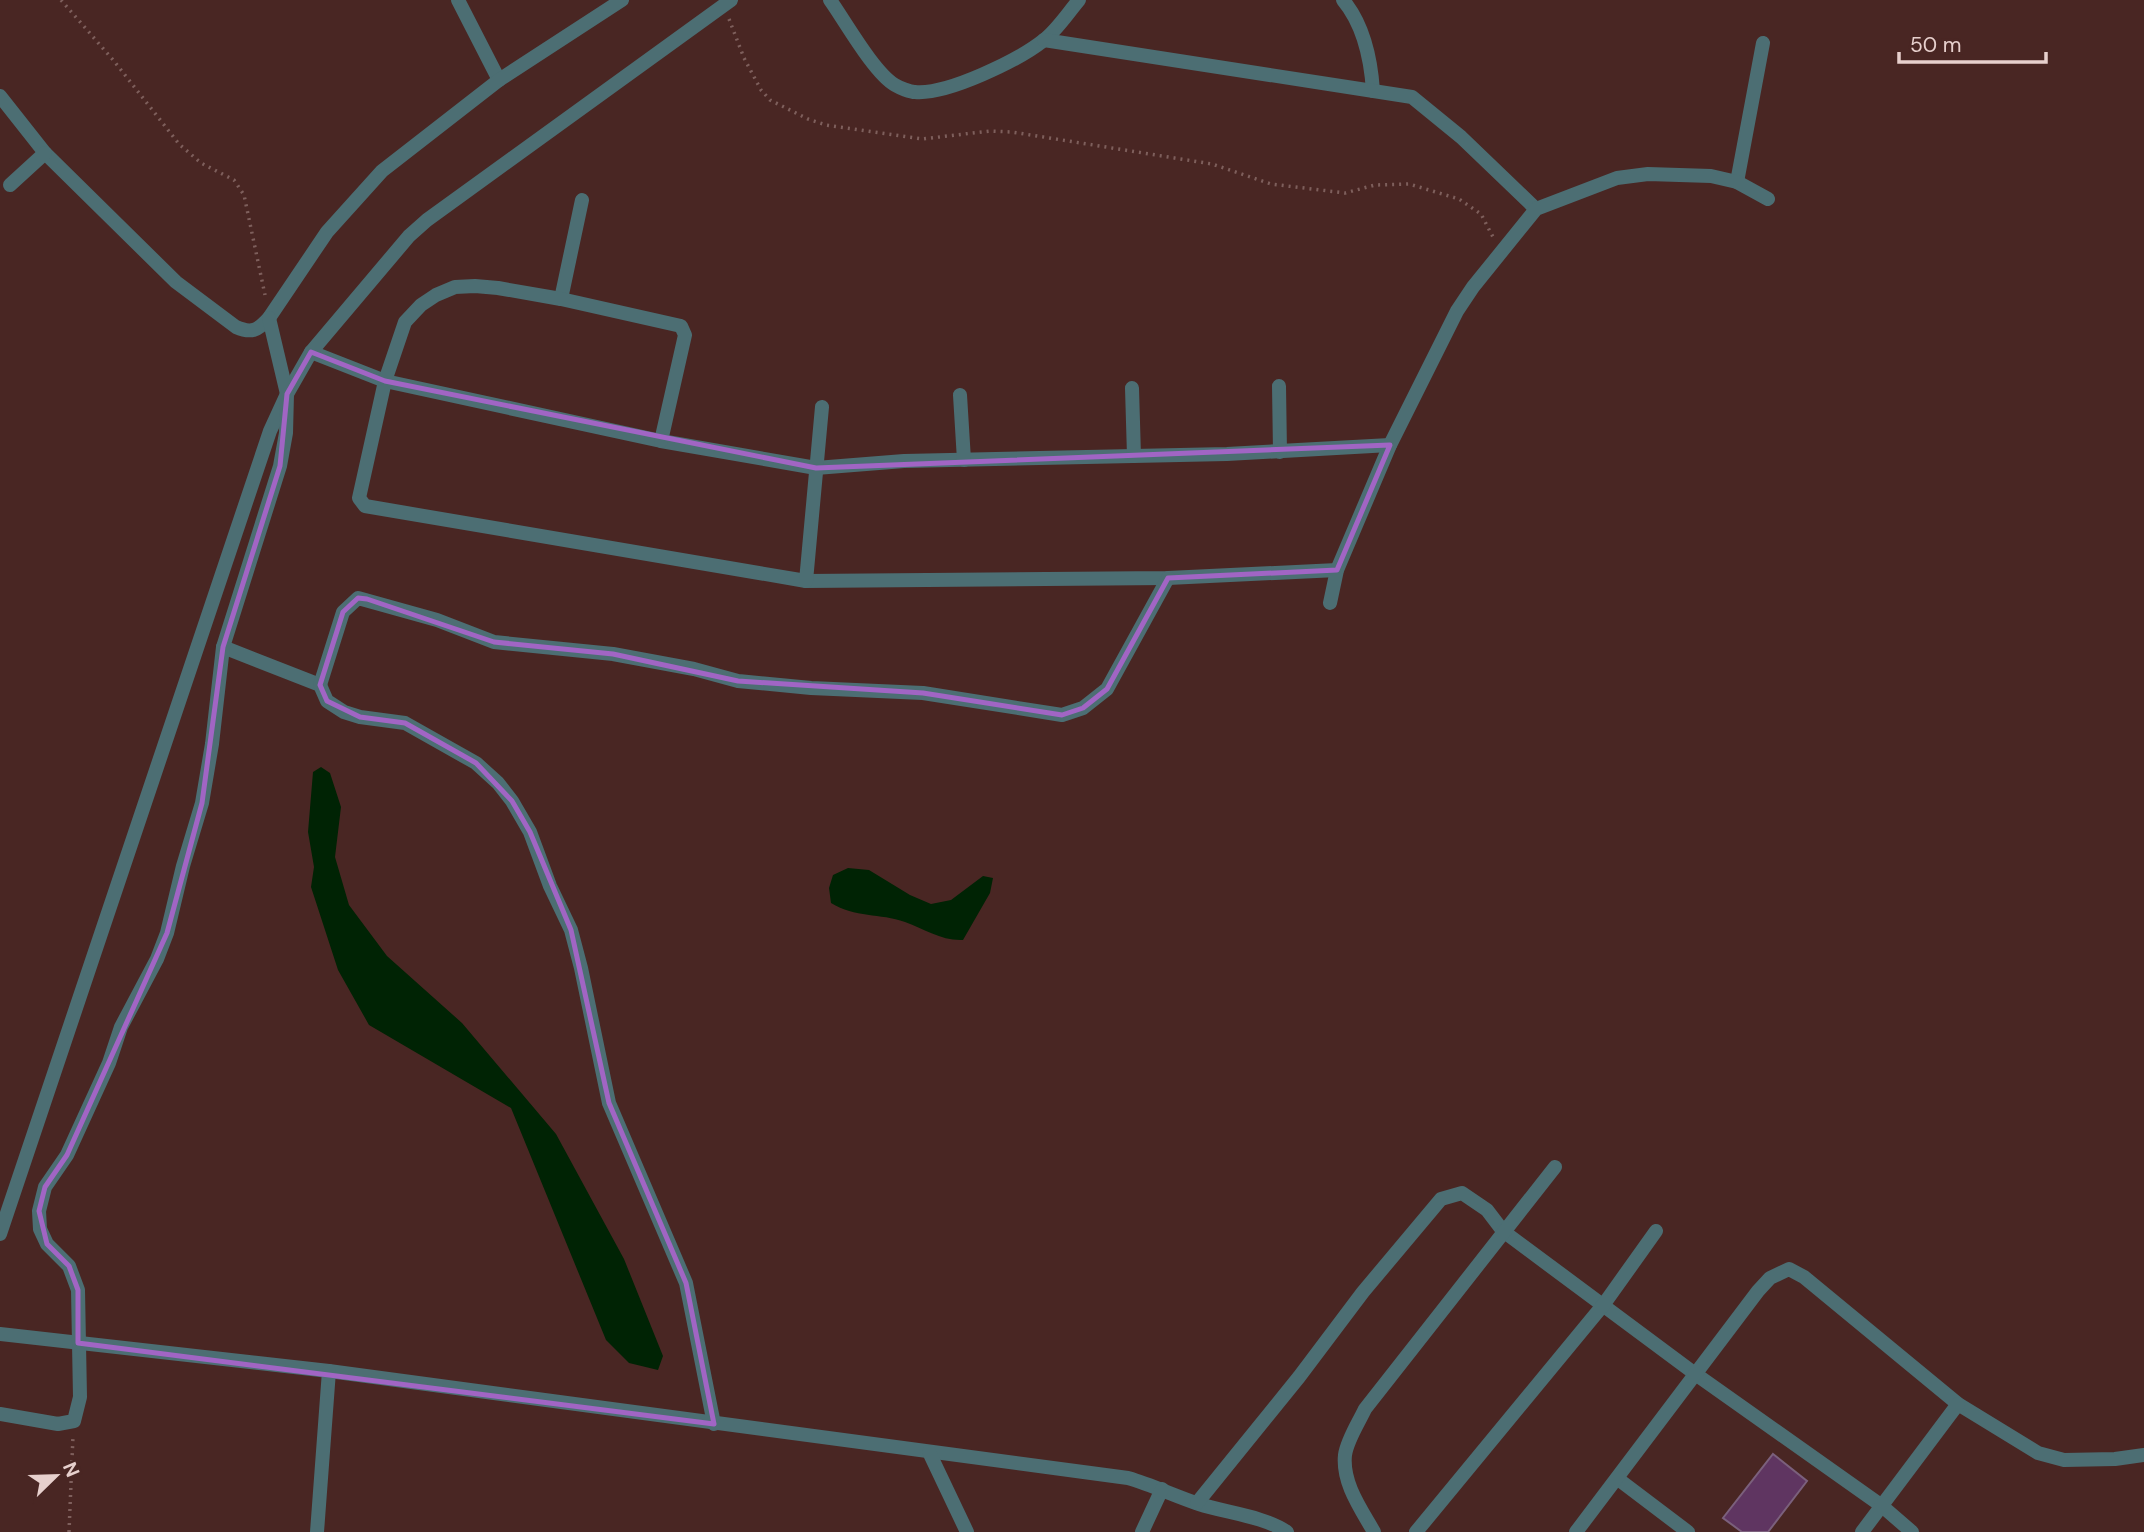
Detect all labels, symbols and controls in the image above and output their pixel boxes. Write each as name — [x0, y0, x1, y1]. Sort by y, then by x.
scale bar — [1899, 21, 2046, 65]
text: 50 m — [1910, 31, 1961, 59]
north arrow — [21, 1441, 91, 1511]
text: N — [57, 1458, 85, 1481]

